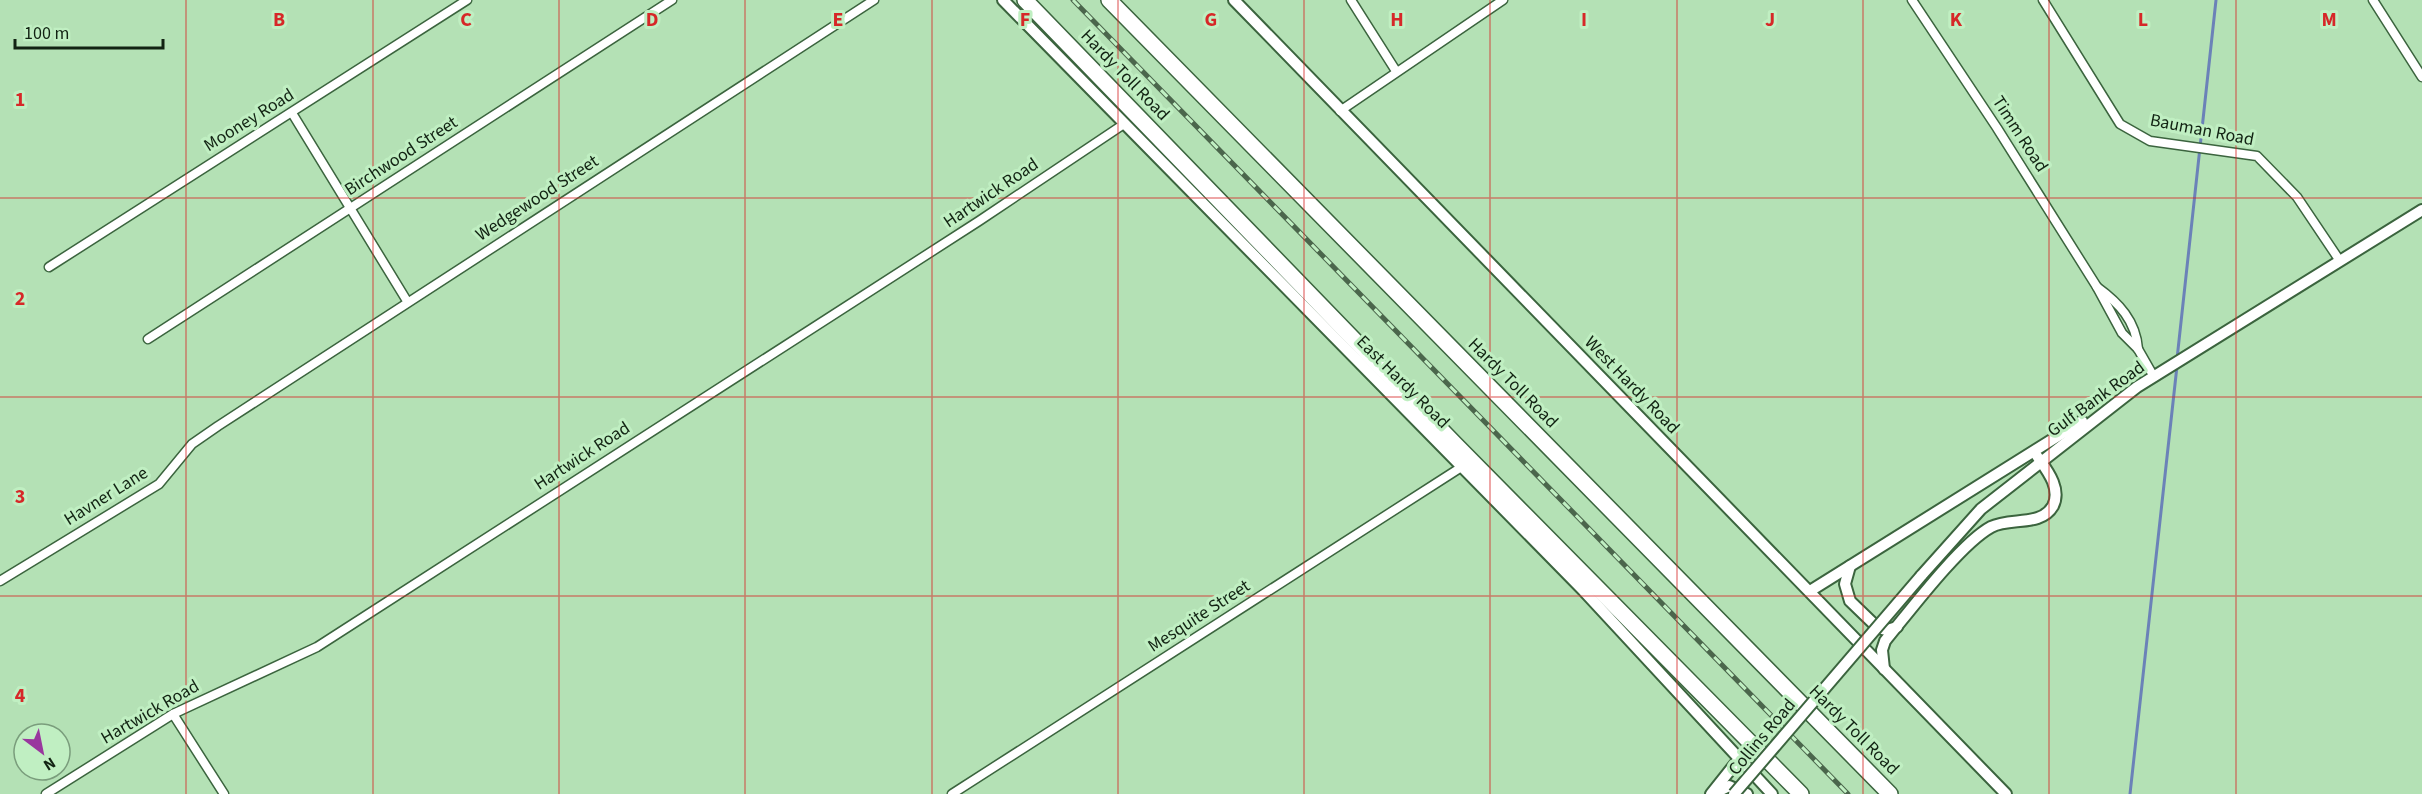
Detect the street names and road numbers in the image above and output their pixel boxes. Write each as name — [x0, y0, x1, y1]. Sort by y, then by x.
street label: Hardy Toll Road — [1075, 24, 1175, 126]
street label: Mooney Road — [199, 82, 299, 158]
street label: Timm Road — [1986, 91, 2054, 177]
street label: Bauman Road — [2148, 108, 2256, 152]
street label: Birchwood Street — [340, 110, 462, 202]
street label: Wedgewood Street — [471, 149, 603, 247]
street label: Hartwick Road — [938, 152, 1044, 234]
street label: East Hardy Road — [1351, 330, 1455, 434]
street label: West Hardy Road — [1579, 330, 1685, 440]
street label: Hardy Toll Road — [1462, 332, 1564, 434]
street label: Gulf Bank Road — [2042, 355, 2150, 443]
street label: Hartwick Road — [529, 416, 635, 496]
street label: Havner Lane — [59, 460, 153, 532]
street label: Mesquite Street — [1143, 574, 1255, 658]
street label: Hartwick Road — [96, 674, 204, 750]
street label: Hardy Toll Road — [1803, 679, 1905, 781]
street label: Collins Road — [1722, 693, 1802, 781]

